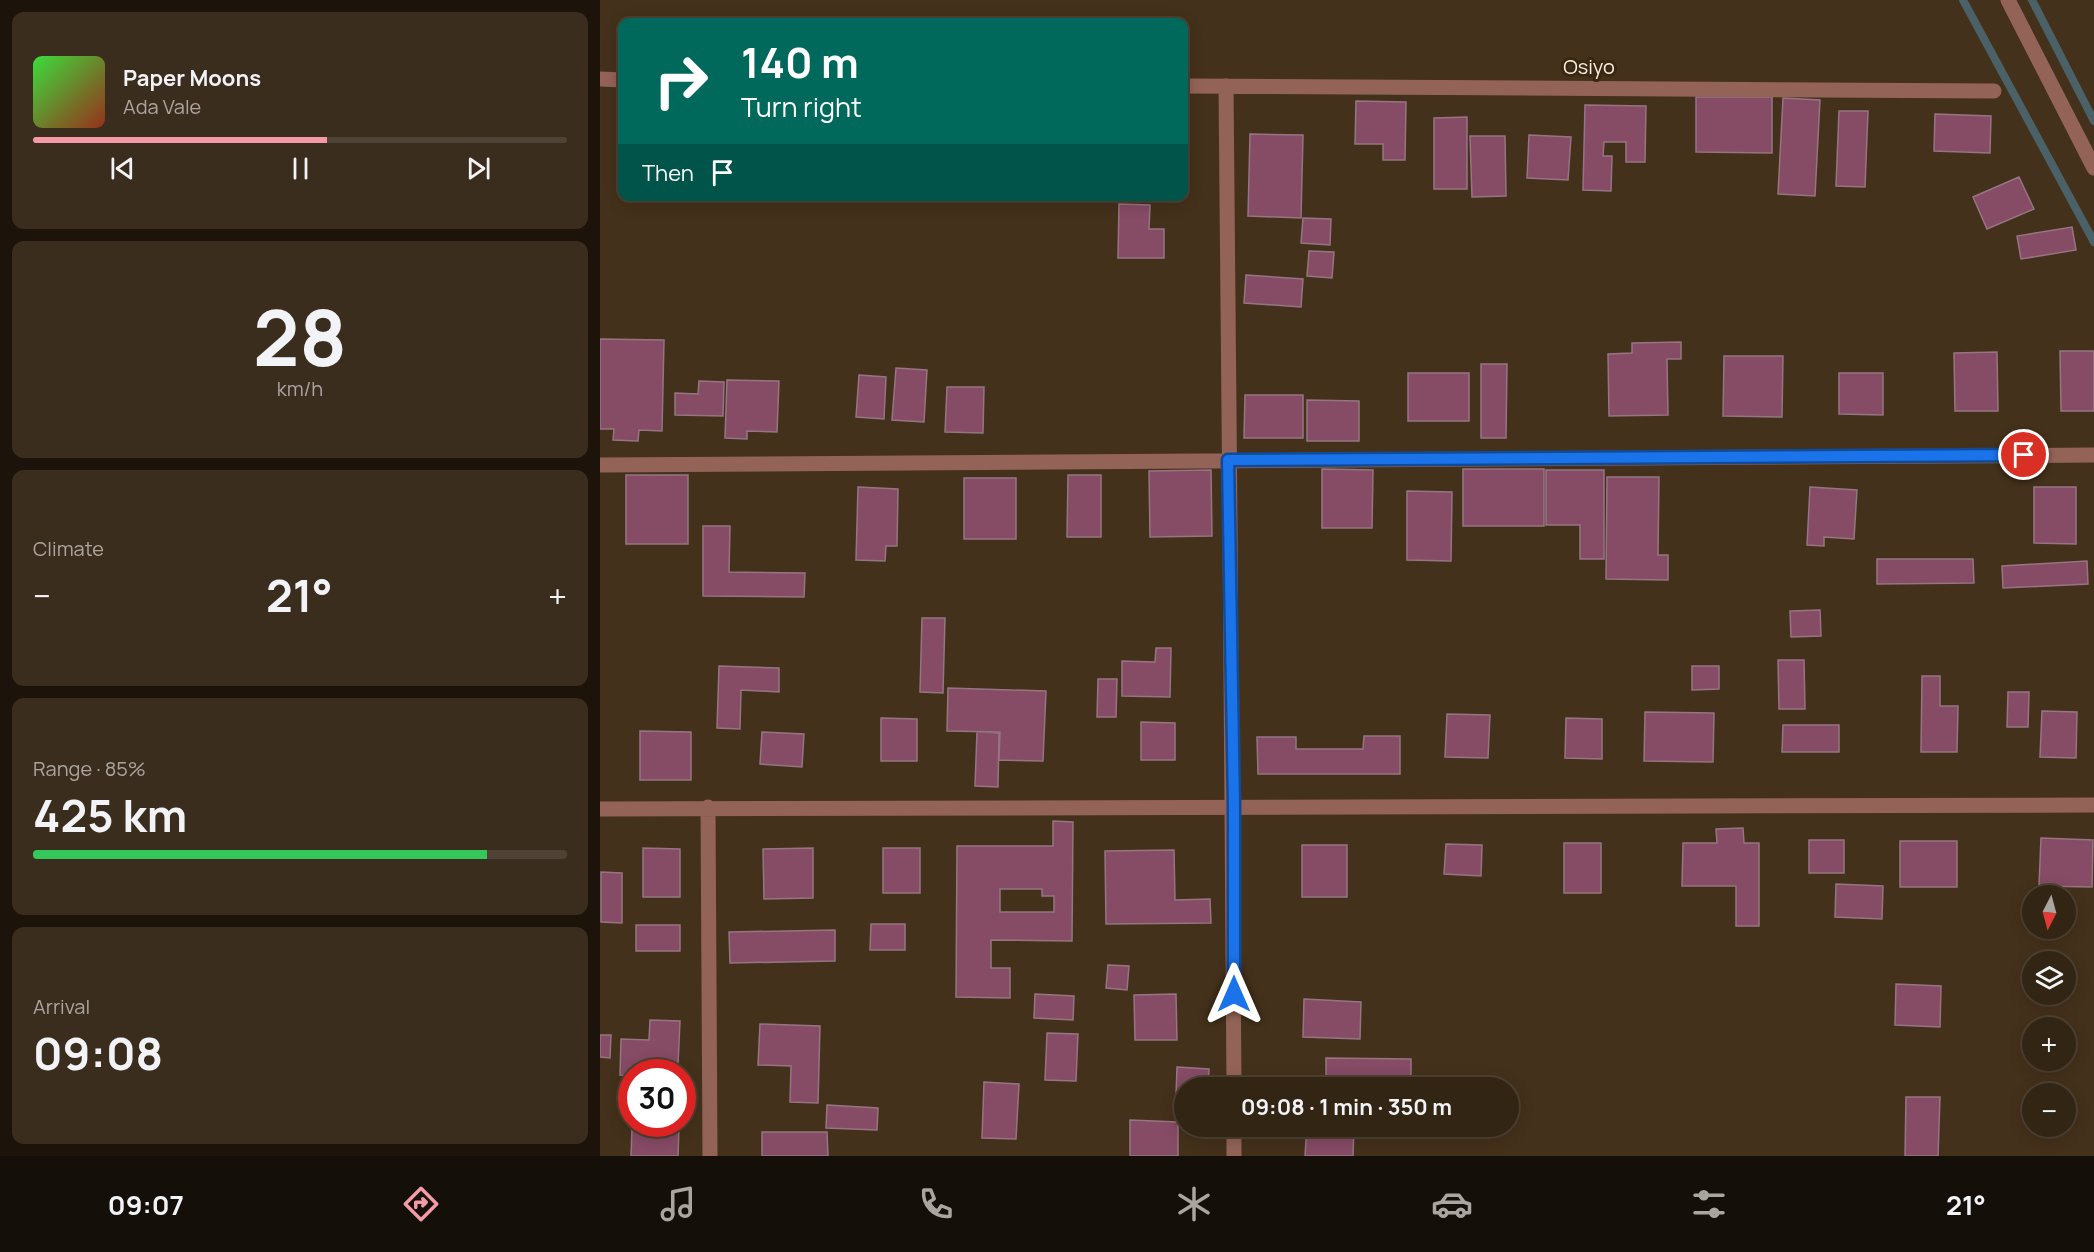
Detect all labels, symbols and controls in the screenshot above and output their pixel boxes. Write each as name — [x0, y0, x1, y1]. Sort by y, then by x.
text: 140 m — [741, 33, 859, 91]
icon: right — [642, 42, 720, 120]
street label: Osiyo — [1563, 53, 1615, 80]
text: Paper Moons — [123, 63, 261, 93]
text: Turn right — [741, 88, 862, 125]
text: Ada Vale — [123, 93, 201, 120]
icon: previous — [106, 152, 139, 185]
icon: pause — [284, 152, 317, 185]
icon: next — [462, 152, 495, 185]
icon: arrive — [706, 156, 739, 189]
text: Then — [642, 158, 694, 188]
text: 28 — [253, 283, 347, 389]
text: km/h — [277, 375, 323, 402]
pin — [1998, 429, 2049, 480]
icon: arrive — [2007, 438, 2040, 471]
text: Climate — [33, 535, 104, 562]
text: 21° — [266, 564, 333, 626]
text: − — [33, 573, 51, 618]
text: + — [548, 573, 567, 618]
text: Range · 85% — [33, 755, 146, 782]
text: 425 km — [33, 784, 187, 846]
north arrow — [2022, 885, 2076, 939]
map controls — [2022, 885, 2076, 1137]
button: layers — [2022, 951, 2076, 1005]
position arrow — [1202, 962, 1266, 1026]
text: Arrival — [33, 993, 90, 1020]
button: + — [2022, 1017, 2076, 1071]
text: 09:08 — [33, 1022, 163, 1084]
speed limit sign: 30 — [618, 1059, 696, 1137]
button: − — [2022, 1083, 2076, 1137]
text: 09:08 · 1 min · 350 m — [1241, 1092, 1452, 1122]
icon: directions — [400, 1183, 442, 1225]
icon: music — [657, 1183, 699, 1225]
icon: phone — [915, 1183, 957, 1225]
icon: climate — [1173, 1183, 1215, 1225]
icon: car — [1431, 1183, 1473, 1225]
icon: filters — [1688, 1183, 1730, 1225]
text: 09:07 — [108, 1186, 184, 1223]
text: 21° — [1946, 1186, 1986, 1223]

